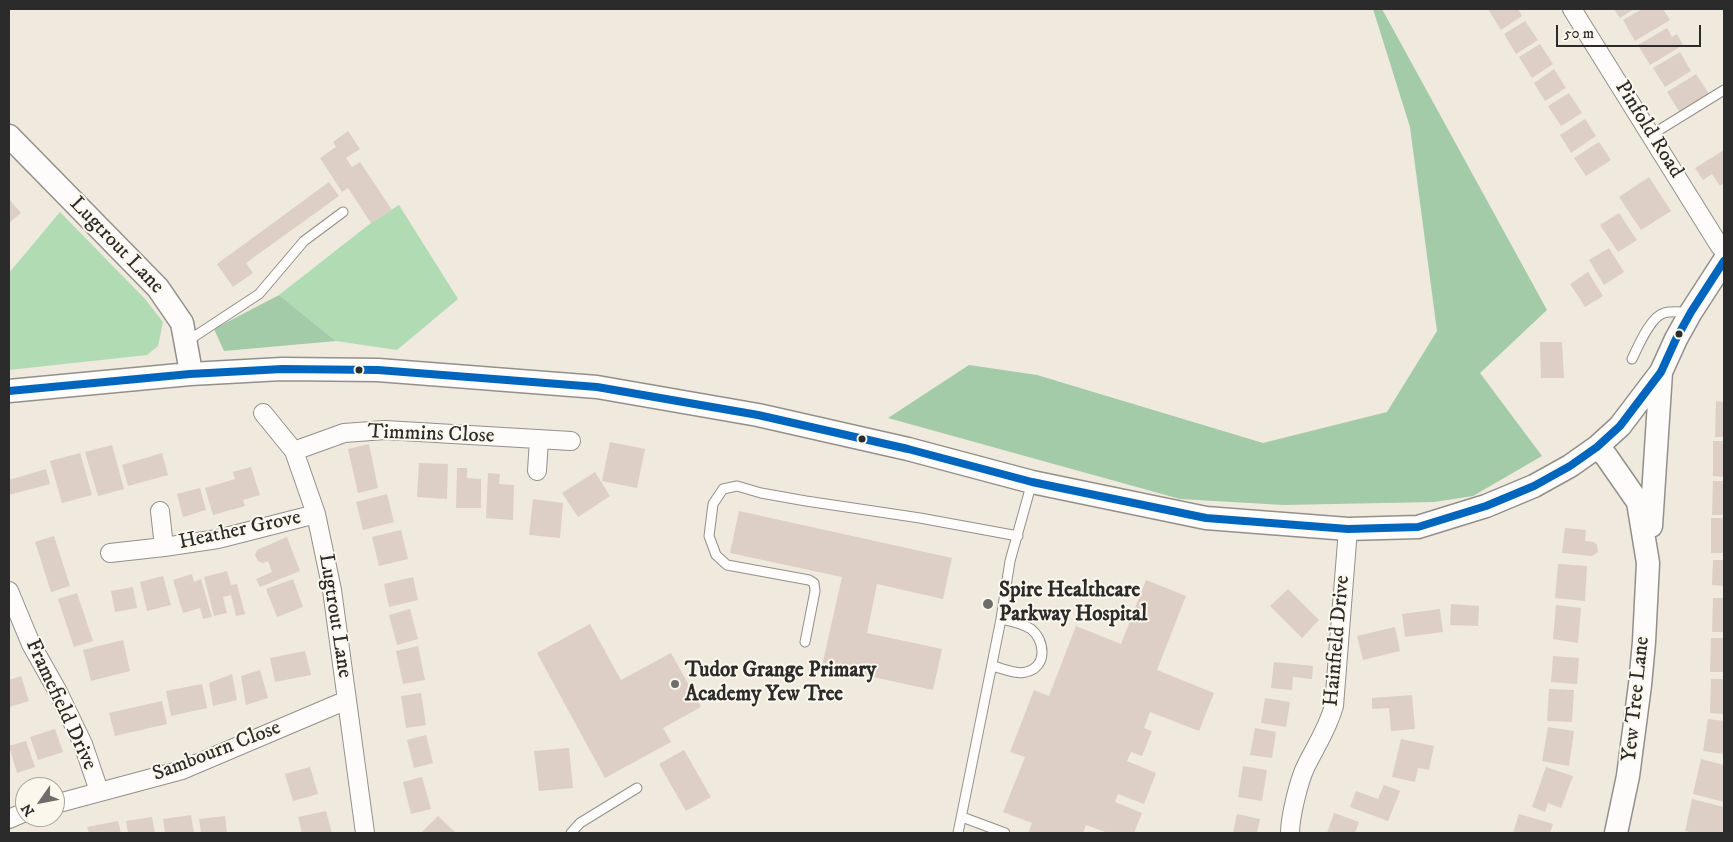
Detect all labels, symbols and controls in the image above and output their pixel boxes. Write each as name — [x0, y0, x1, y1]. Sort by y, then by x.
scale bar — [1558, 15, 1703, 47]
text: 50 m — [1564, 24, 1594, 43]
street label: Pinfold Road — [1608, 77, 1688, 183]
street label: Lugtrout Lane — [63, 192, 169, 300]
unlabelled marker — [1674, 329, 1684, 339]
unlabelled marker — [354, 365, 364, 375]
street label: Timmins Close — [367, 420, 495, 450]
unlabelled marker — [857, 434, 867, 444]
street label: Heather Grove — [177, 506, 303, 556]
street label: Lugtrout Lane — [312, 552, 356, 680]
street label: Hainfield Drive — [1320, 574, 1356, 708]
place label: Spire Healthcare Parkway Hospital — [999, 579, 1147, 629]
marker: Spire Healthcare Parkway Hospital — [981, 597, 995, 611]
street label: Yew Tree Lane — [1618, 635, 1656, 763]
street label: Framefield Drive — [19, 636, 101, 774]
place label: Tudor Grange Primary Academy Yew Tree — [685, 659, 876, 709]
marker: Tudor Grange Primary Academy Yew Tree — [669, 678, 681, 690]
street label: Sambourn Close — [149, 716, 285, 788]
north arrow — [15, 777, 65, 827]
text: N — [18, 800, 39, 819]

